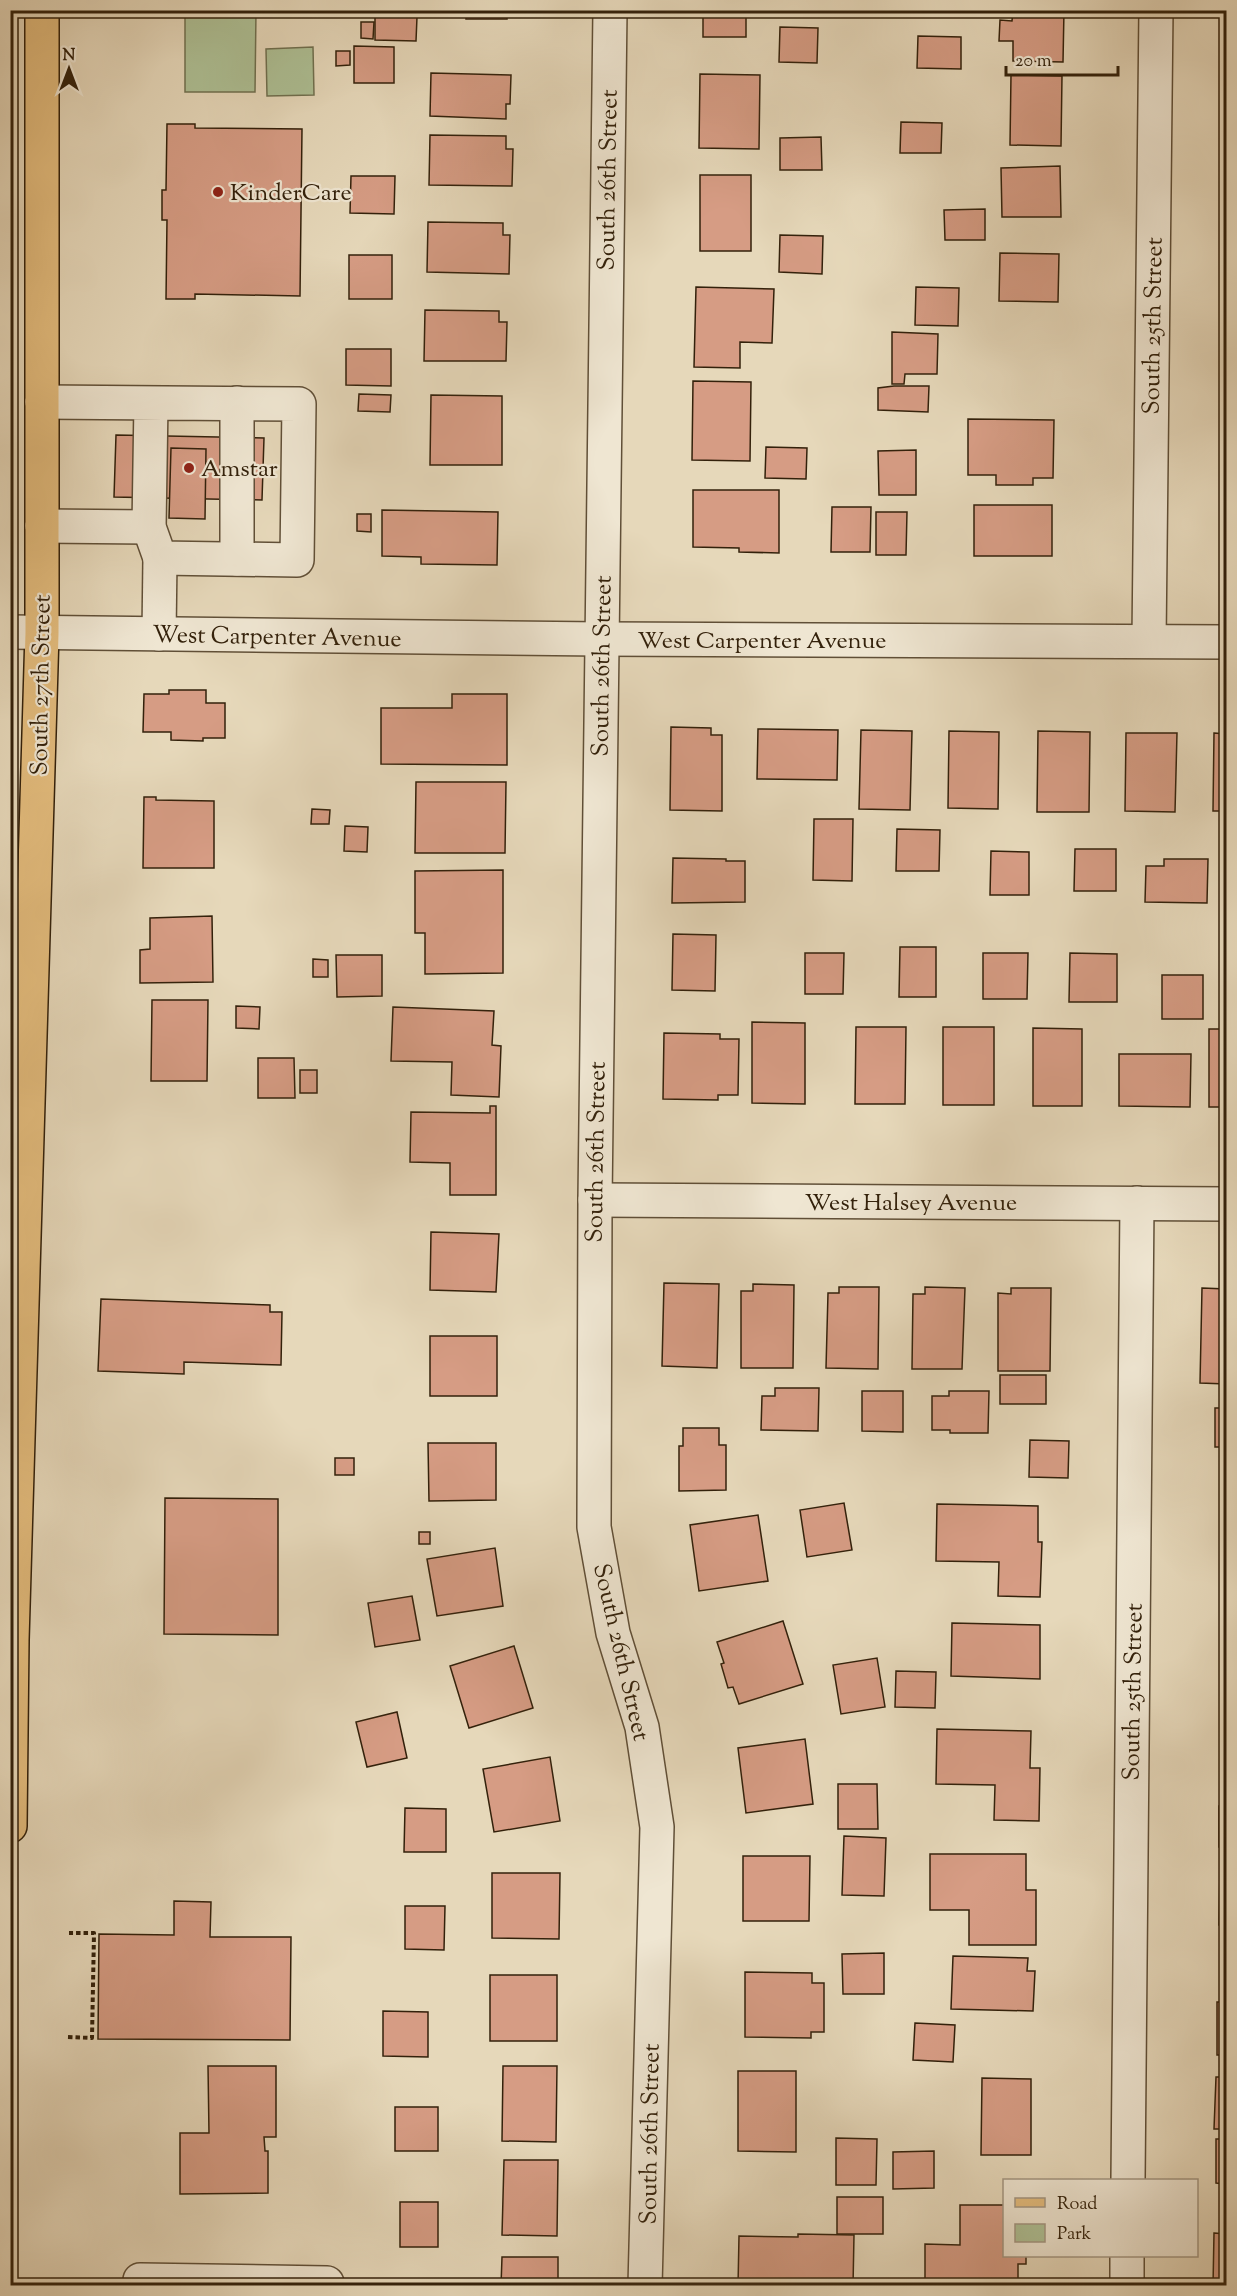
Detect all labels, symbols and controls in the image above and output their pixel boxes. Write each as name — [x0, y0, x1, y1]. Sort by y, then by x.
north arrow — [39, 39, 99, 99]
scale bar — [1006, 39, 1118, 77]
text: N — [63, 45, 76, 68]
text: 20 m — [1015, 49, 1052, 75]
street label: South 26th Street — [590, 89, 628, 271]
place label: KinderCare — [230, 177, 352, 211]
marker: KinderCare — [211, 185, 225, 199]
street label: South 25th Street — [1135, 237, 1173, 415]
place label: Amstar — [201, 453, 278, 487]
marker: Amstar — [182, 461, 196, 475]
street label: South 26th Street — [584, 575, 622, 757]
street label: South 27th Street — [23, 594, 61, 776]
street label: West Carpenter Avenue — [152, 619, 402, 657]
street label: West Carpenter Avenue — [637, 625, 887, 659]
street label: South 26th Street — [578, 1061, 616, 1243]
street label: West Halsey Avenue — [805, 1187, 1017, 1221]
street label: South 26th Street — [583, 1560, 657, 1745]
street label: South 25th Street — [1115, 1603, 1153, 1781]
street label: South 26th Street — [632, 2043, 670, 2225]
legend — [1003, 2179, 1198, 2257]
text: Road — [1057, 2192, 1097, 2218]
text: Park — [1057, 2222, 1092, 2248]

